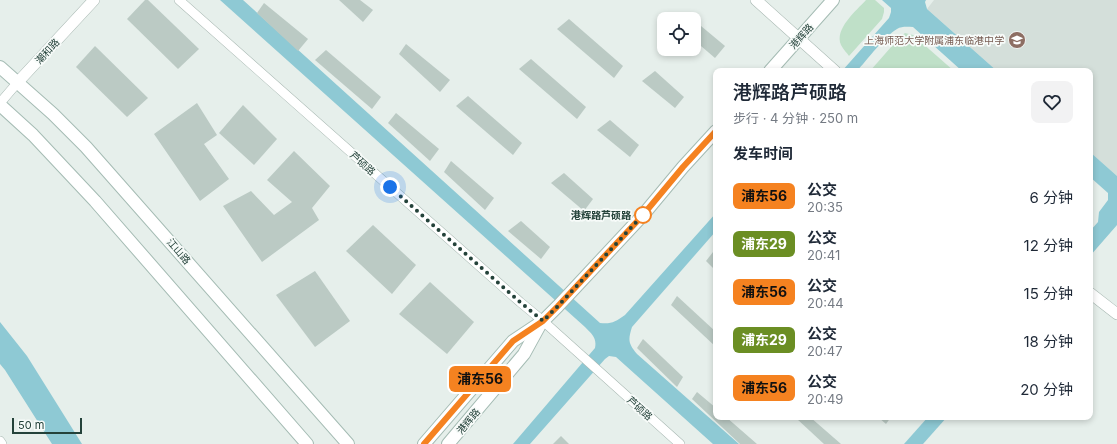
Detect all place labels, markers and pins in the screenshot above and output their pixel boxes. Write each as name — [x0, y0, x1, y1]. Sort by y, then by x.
school or university icon: 上海师范大学附属浦东临港中学 — [1007, 30, 1027, 50]
place label: 上海师范大学附属浦东临港中学 — [864, 34, 1004, 46]
marker: 港辉路芦硕路 — [634, 206, 652, 224]
place label: 港辉路芦硕路 — [571, 209, 632, 221]

